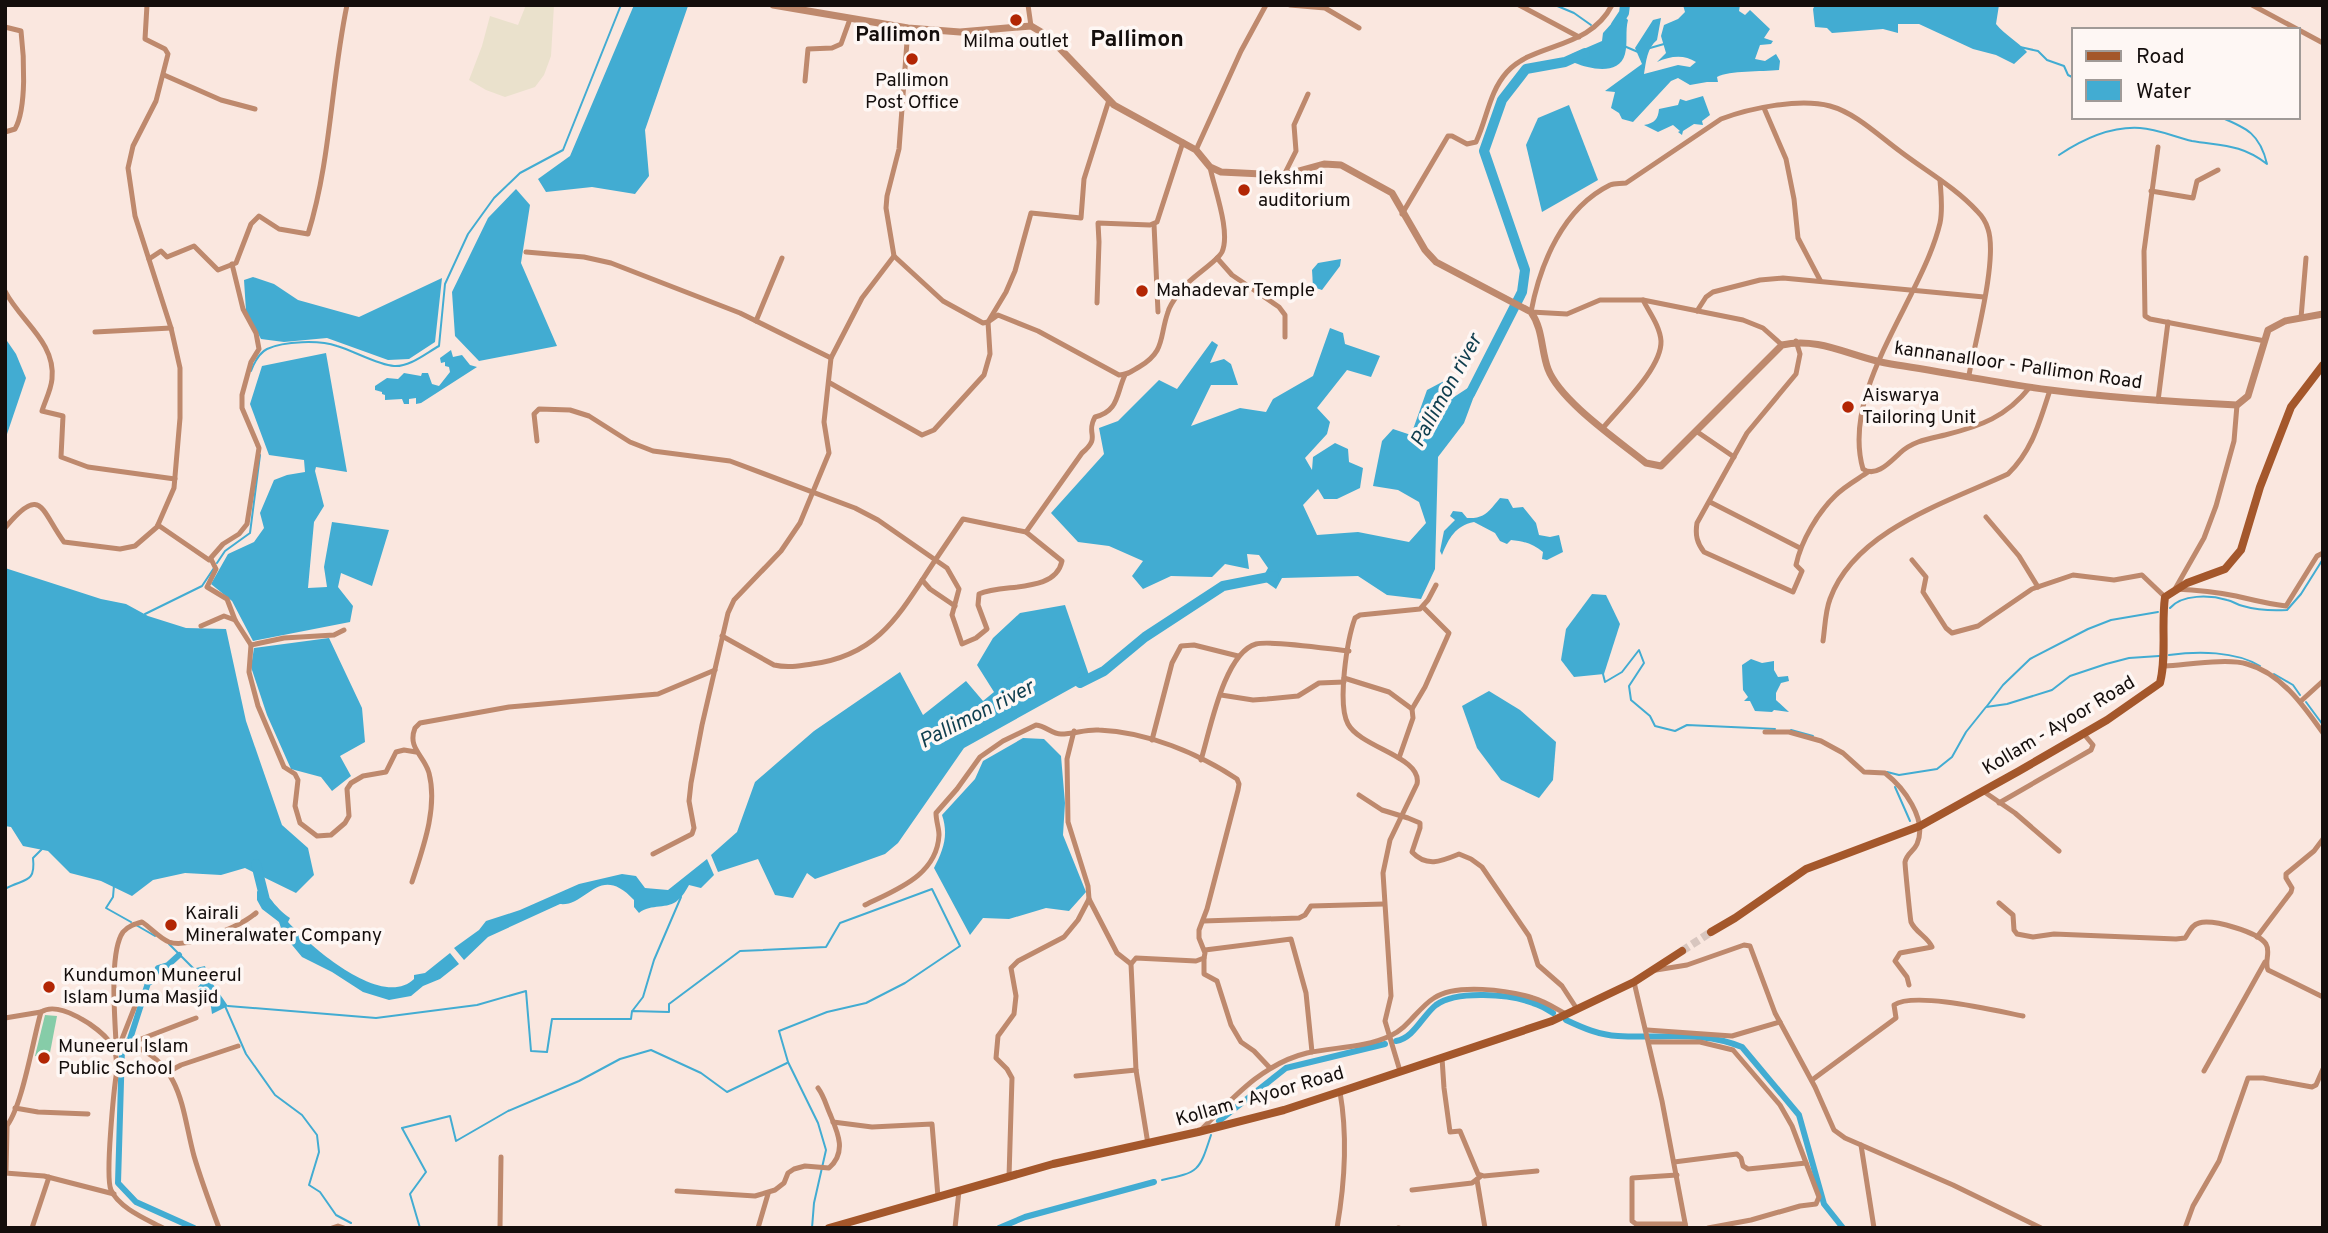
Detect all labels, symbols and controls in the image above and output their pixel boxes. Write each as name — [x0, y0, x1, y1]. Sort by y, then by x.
marker: Milma outlet — [1008, 12, 1024, 28]
district label: Pallimon — [855, 22, 941, 49]
district label: Pallimon — [1090, 26, 1184, 55]
legend — [2072, 28, 2300, 119]
place label: Milma outlet — [963, 30, 1069, 54]
text: Road — [2136, 44, 2185, 71]
marker: Pallimon Post Office — [904, 51, 920, 67]
place label: Pallimon Post Office — [865, 69, 959, 115]
text: Water — [2136, 79, 2191, 106]
place label: lekshmi auditorium — [1258, 167, 1351, 213]
marker: lekshmi auditorium — [1236, 182, 1252, 198]
place label: Mahadevar Temple — [1156, 279, 1315, 303]
marker: Mahadevar Temple — [1134, 283, 1150, 299]
water label: Pallimon river — [1405, 328, 1490, 452]
street label: kannanalloor - Pallimon Road — [1892, 337, 2144, 395]
place label: Aiswarya Tailoring Unit — [1862, 384, 1976, 430]
marker: Aiswarya Tailoring Unit — [1840, 399, 1856, 415]
street label: Kollam - Ayoor Road — [1978, 671, 2140, 781]
water label: Pallimon river — [915, 674, 1041, 756]
place label: Kairali Mineralwater Company — [185, 902, 382, 948]
marker: Kairali Mineralwater Company — [163, 917, 179, 933]
place label: Kundumon Muneerul Islam Juma Masjid — [63, 964, 242, 1010]
marker: Kundumon Muneerul Islam Juma Masjid — [41, 979, 57, 995]
place label: Muneerul Islam Public School — [58, 1035, 189, 1081]
marker: Muneerul Islam Public School — [36, 1050, 52, 1066]
street label: Kollam - Ayoor Road — [1173, 1062, 1347, 1132]

